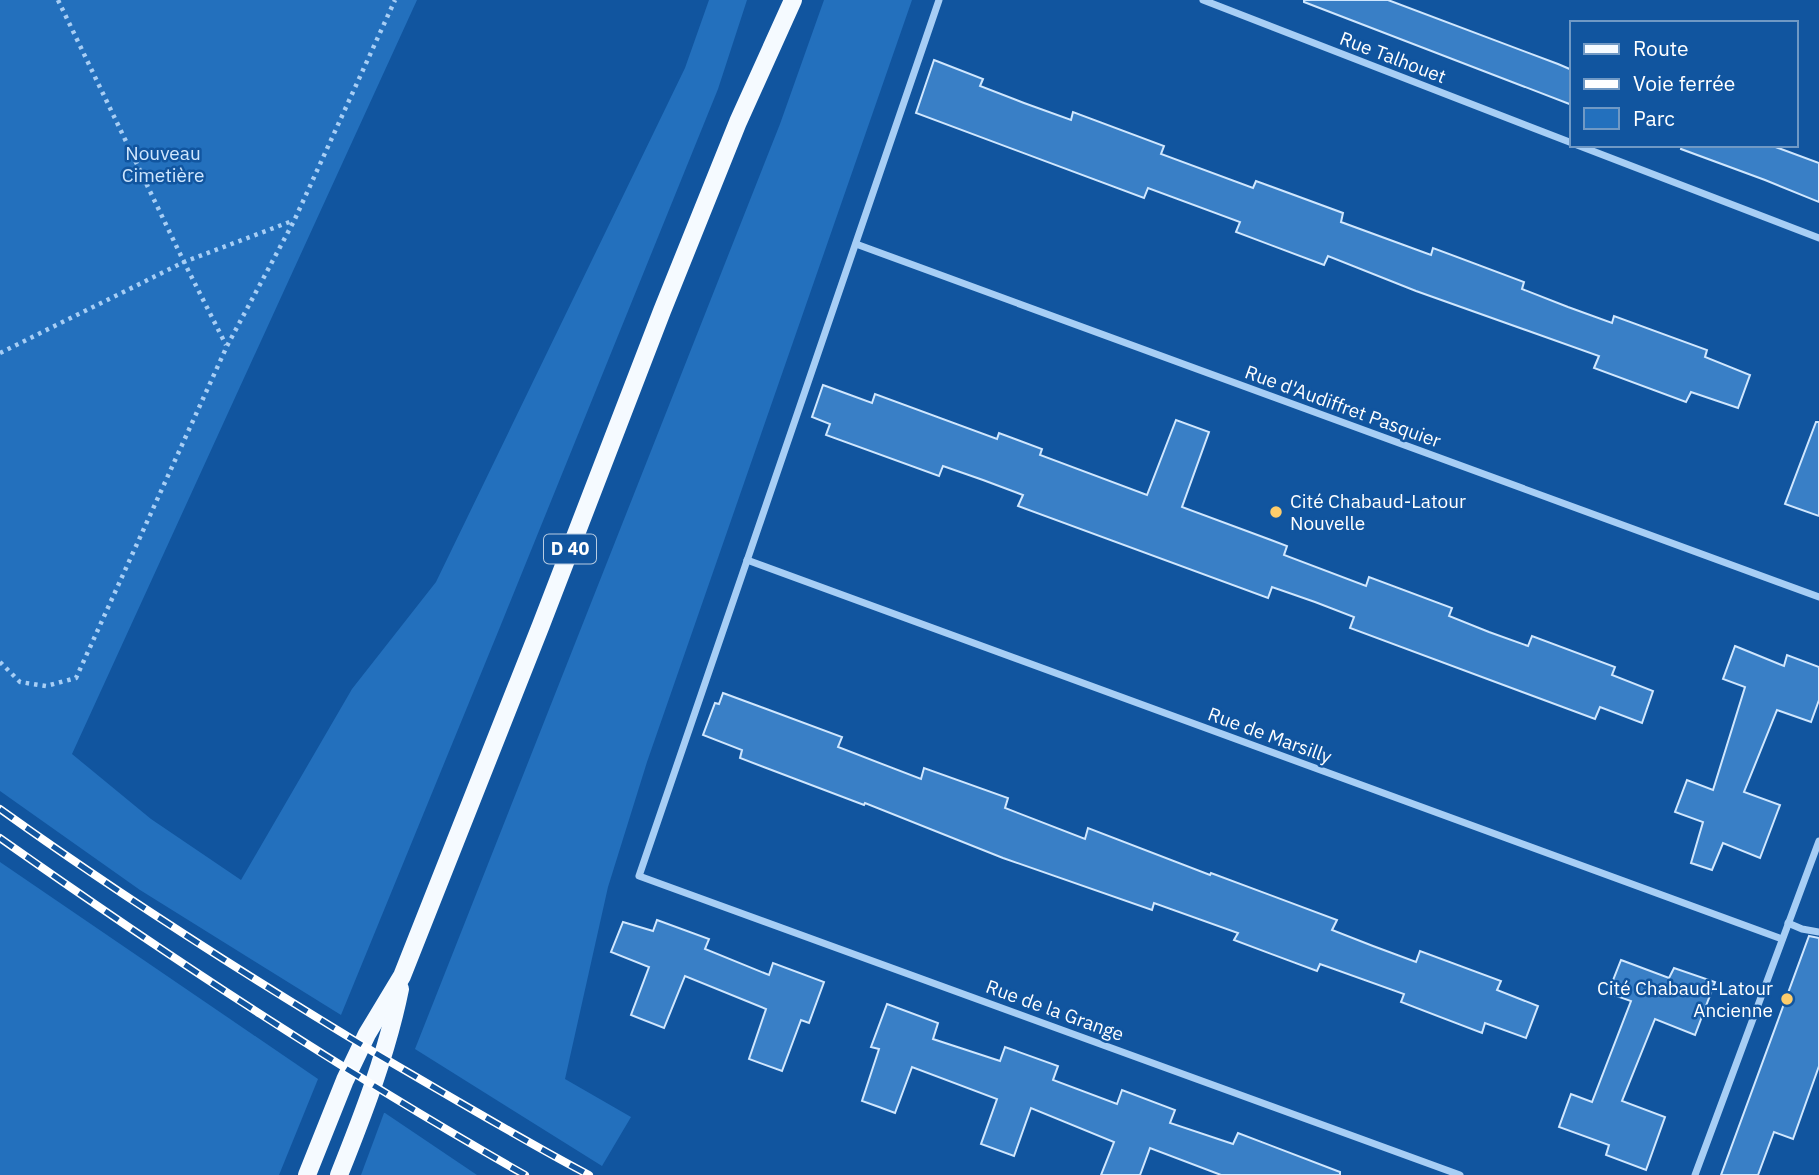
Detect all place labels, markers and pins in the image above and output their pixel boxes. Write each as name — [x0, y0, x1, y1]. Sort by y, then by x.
place label: Cité Chabaud-Latour Nouvelle — [1290, 489, 1466, 535]
marker: Cité Chabaud-Latour Nouvelle — [1268, 504, 1284, 520]
place label: Cité Chabaud-Latour Ancienne — [1597, 976, 1773, 1022]
marker: Cité Chabaud-Latour Ancienne — [1779, 991, 1795, 1007]

